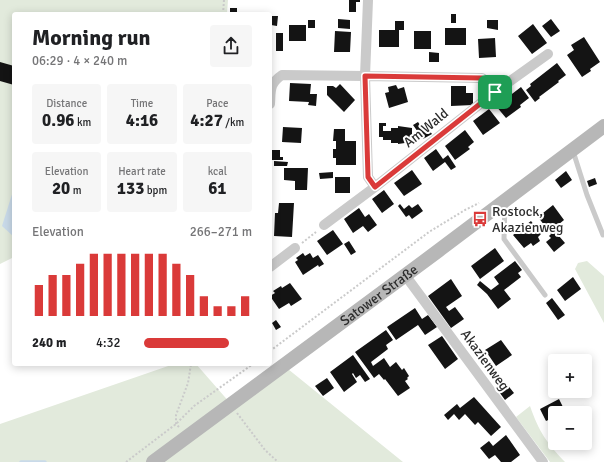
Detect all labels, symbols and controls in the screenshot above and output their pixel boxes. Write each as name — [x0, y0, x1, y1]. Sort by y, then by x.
text: Morning run — [32, 24, 151, 51]
button: share — [210, 25, 252, 67]
text: 06:29 · 4 × 240 m — [32, 53, 127, 69]
pin — [478, 75, 512, 109]
icon: arrive — [484, 81, 506, 103]
text: Distance — [46, 97, 87, 110]
text: Time — [131, 97, 153, 110]
text: Pace — [206, 97, 228, 110]
street label: Am Wald — [400, 105, 452, 151]
text: 0.96 — [42, 110, 75, 131]
text: 4:16 — [126, 110, 158, 131]
text: 4:27 — [190, 110, 223, 131]
text: km — [75, 116, 91, 129]
text: /km — [223, 116, 244, 129]
text: Elevation — [45, 165, 89, 178]
text: Heart rate — [118, 165, 166, 178]
text: kcal — [208, 165, 227, 178]
text: 20 — [52, 178, 70, 199]
text: 133 — [117, 178, 144, 199]
text: 61 — [208, 178, 227, 199]
text: m — [70, 184, 81, 197]
text: bpm — [144, 184, 167, 197]
place label: Rostock, Akazienweg — [492, 203, 563, 236]
bus stop icon: Rostock, Akazienweg — [471, 210, 489, 228]
text: Elevation — [32, 224, 84, 240]
text: 266–271 m — [190, 224, 252, 240]
street label: Satower Straße — [337, 260, 421, 329]
street label: Akazienweg — [457, 326, 513, 394]
text: 240 m — [32, 335, 66, 351]
text: 4:32 — [96, 335, 121, 351]
map controls — [548, 354, 592, 450]
button: + — [548, 354, 592, 398]
button: − — [548, 406, 592, 450]

